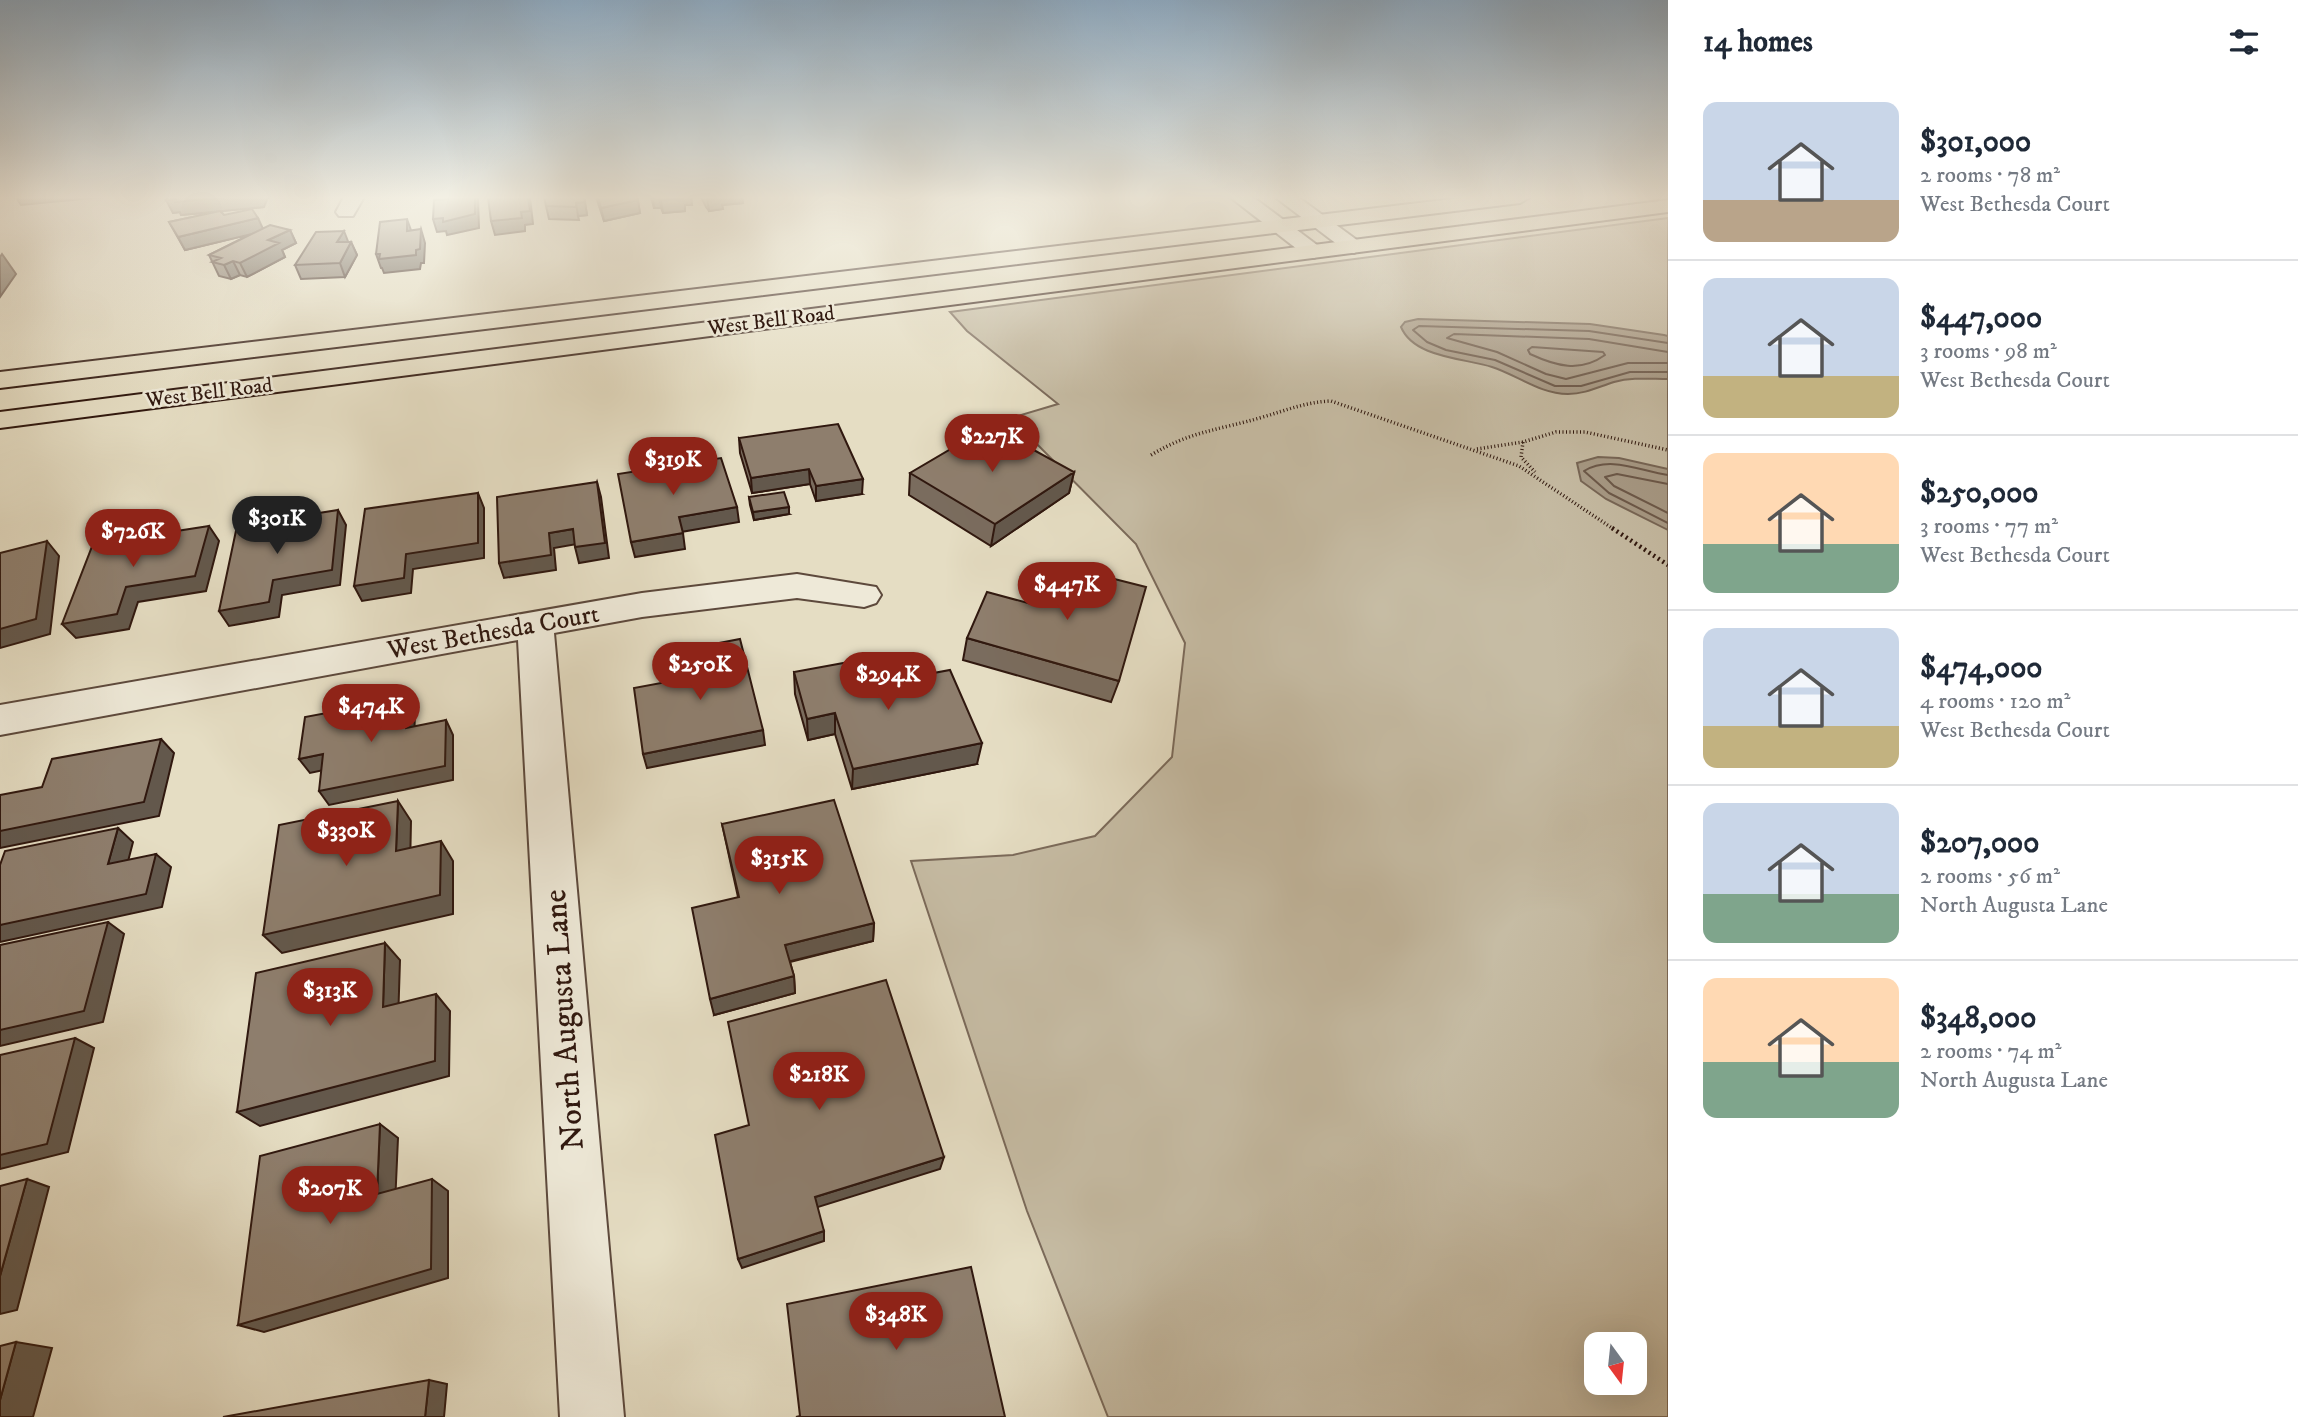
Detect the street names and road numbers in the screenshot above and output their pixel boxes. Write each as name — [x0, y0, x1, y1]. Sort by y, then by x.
street label: West Bell Road — [705, 300, 837, 342]
street label: West Bell Road — [143, 372, 275, 414]
street label: West Bethesda Court — [384, 598, 602, 668]
street label: North Augusta Lane — [536, 888, 594, 1152]

